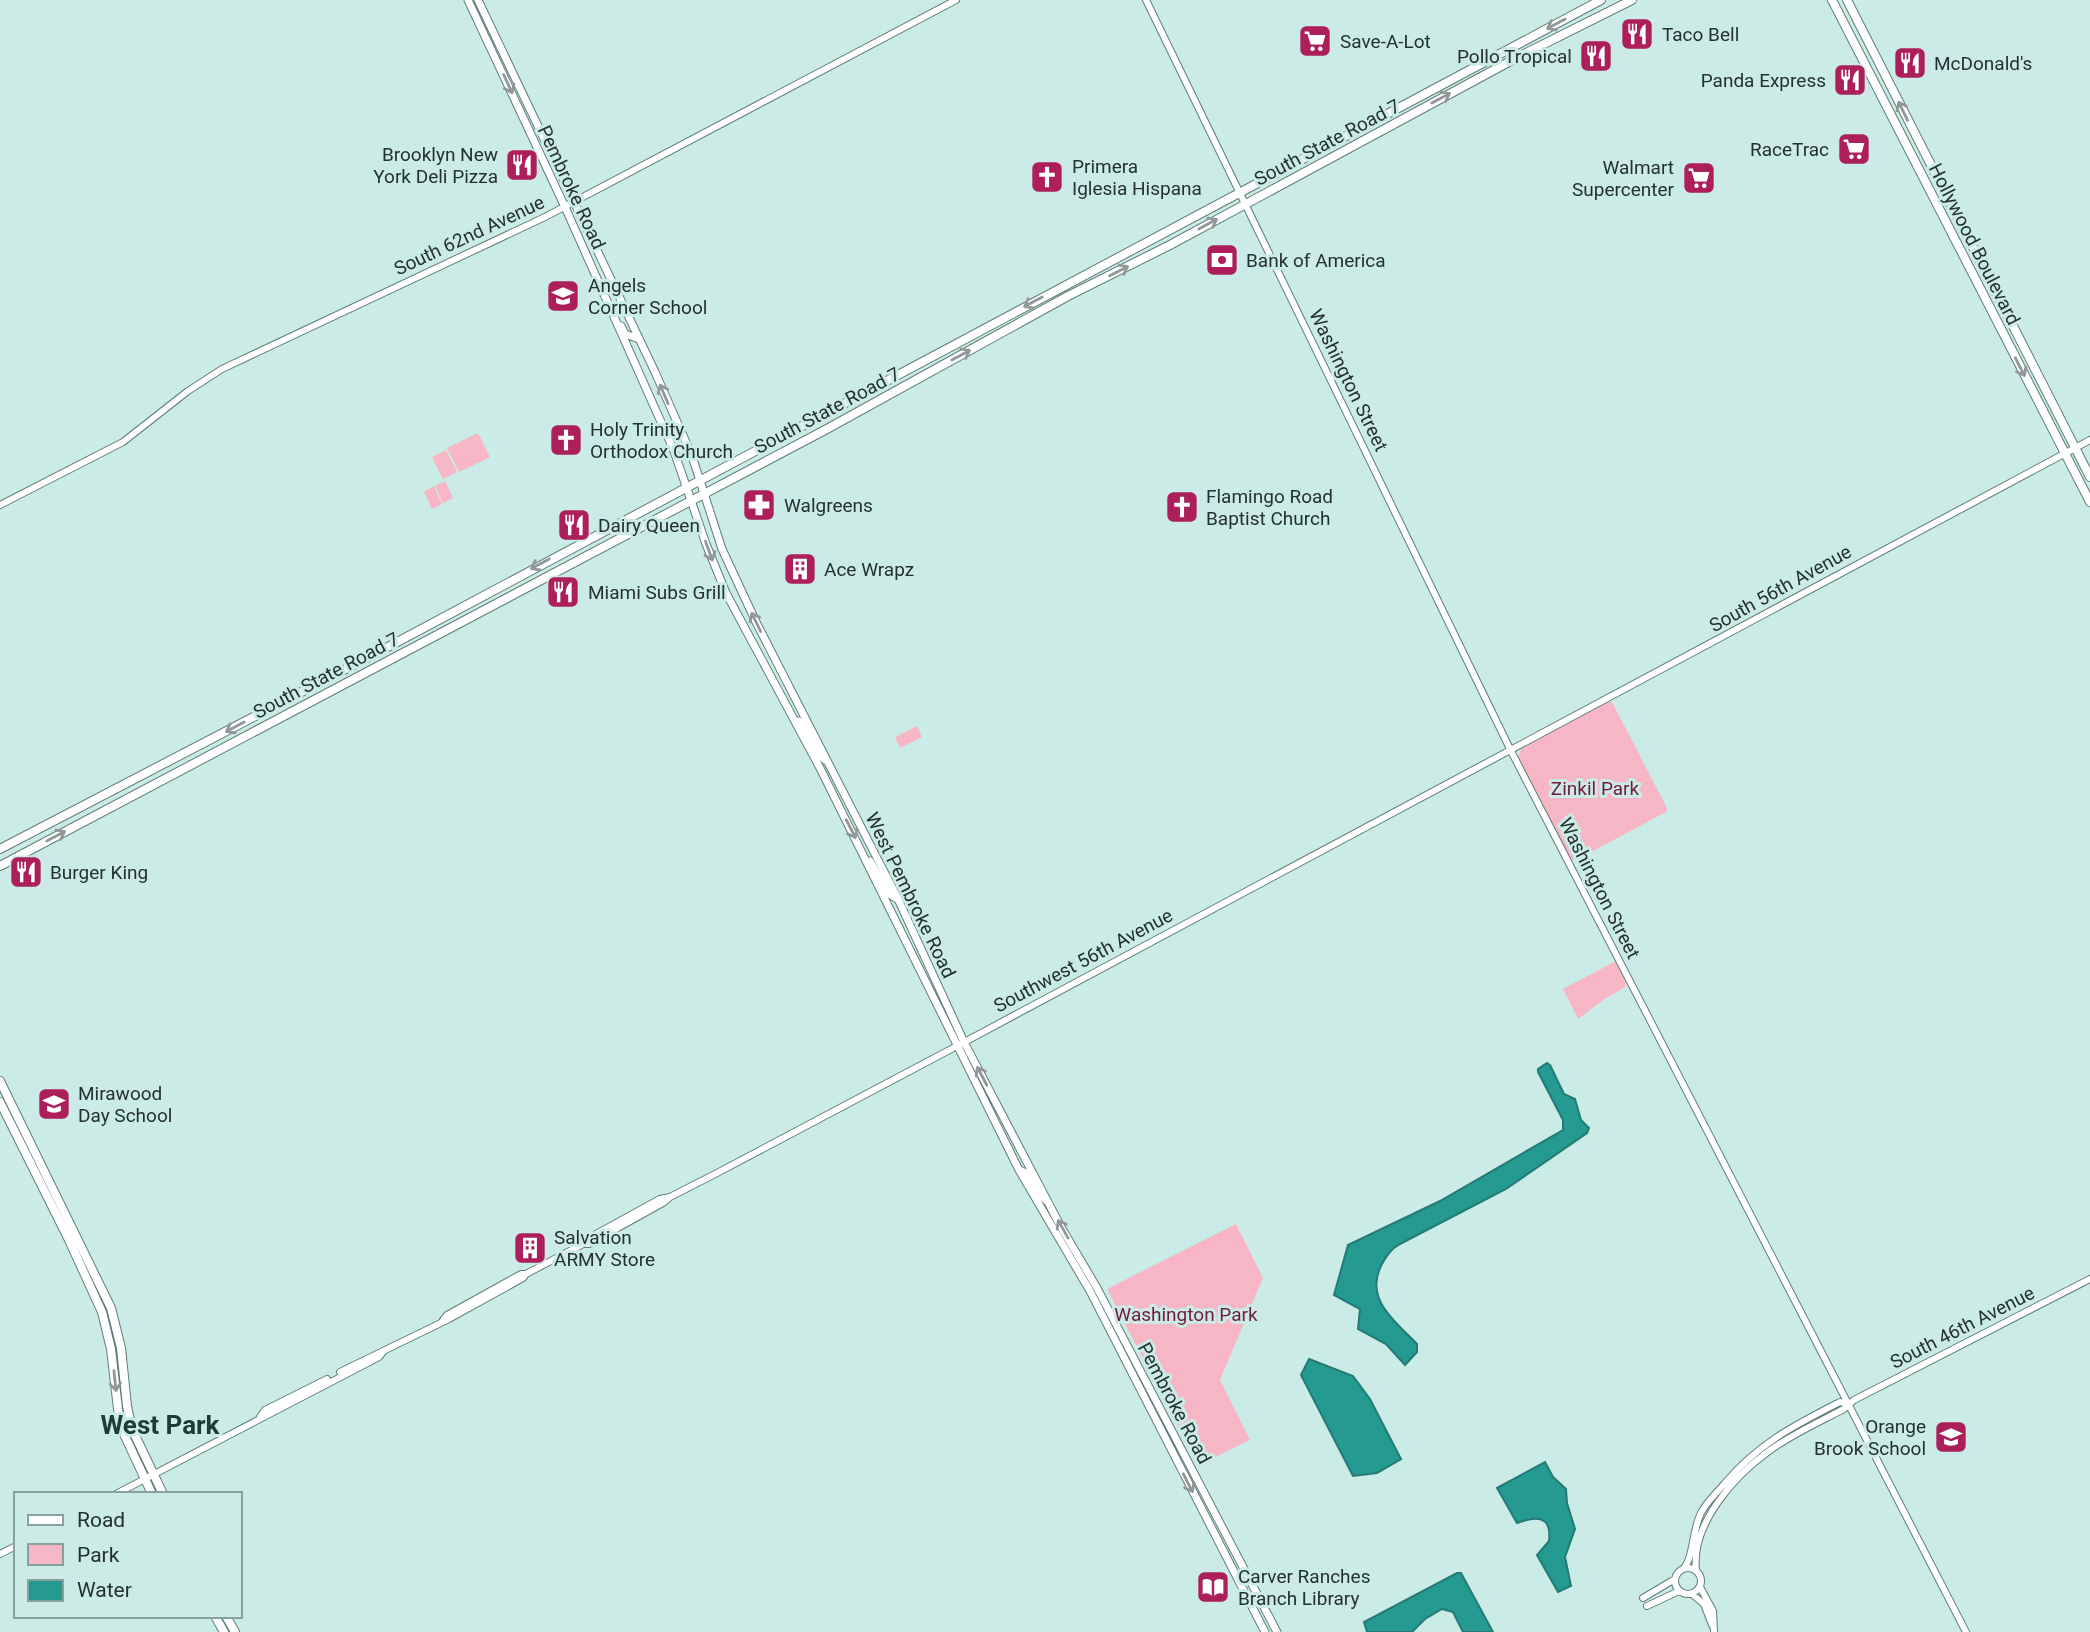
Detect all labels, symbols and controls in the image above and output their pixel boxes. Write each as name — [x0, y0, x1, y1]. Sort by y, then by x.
restaurant icon: Taco Bell — [1618, 15, 1656, 53]
one-way arrow — [1547, 17, 1567, 31]
supermarket icon: Save-A-Lot — [1296, 22, 1334, 60]
place label: Taco Bell — [1662, 23, 1739, 46]
place label: Save-A-Lot — [1340, 30, 1431, 53]
restaurant icon: Pollo Tropical — [1577, 37, 1615, 75]
restaurant icon: McDonald's — [1891, 44, 1929, 82]
place label: Pollo Tropical — [1457, 45, 1572, 68]
place label: McDonald's — [1934, 52, 2032, 75]
restaurant icon: Panda Express — [1831, 61, 1869, 99]
place label: Panda Express — [1701, 69, 1826, 92]
one-way arrow — [501, 73, 515, 94]
one-way arrow — [1430, 91, 1451, 105]
street label: South State Road 7 — [1250, 94, 1404, 191]
one-way arrow — [1896, 101, 1910, 122]
street label: Pembroke Road — [533, 122, 610, 253]
supermarket icon: RaceTrac — [1835, 130, 1873, 168]
place label: RaceTrac — [1750, 138, 1829, 161]
place label: Brooklyn New York Deli Pizza — [373, 143, 498, 188]
restaurant icon: Brooklyn New York Deli Pizza — [503, 146, 541, 184]
place label: Primera Iglesia Hispana — [1072, 155, 1202, 200]
place label: Walmart Supercenter — [1572, 156, 1675, 201]
church icon: Primera Iglesia Hispana — [1028, 158, 1066, 196]
supermarket icon: Walmart Supercenter — [1680, 159, 1718, 197]
street label: Hollywood Boulevard — [1924, 160, 2025, 329]
street label: South 62nd Avenue — [390, 191, 548, 280]
one-way arrow — [1197, 217, 1217, 231]
bank icon: Bank of America — [1203, 241, 1241, 279]
place label: Bank of America — [1246, 249, 1386, 272]
one-way arrow — [1108, 263, 1129, 277]
place label: Angels Corner School — [588, 274, 707, 319]
school or university icon: Angels Corner School — [544, 277, 582, 315]
one-way arrow — [1024, 295, 1044, 309]
street label: Washington Street — [1304, 305, 1393, 455]
one-way arrow — [950, 348, 971, 362]
one-way arrow — [2014, 356, 2028, 376]
street label: South State Road 7 — [750, 362, 904, 459]
one-way arrow — [657, 384, 670, 405]
place label: Holy Trinity Orthodox Church — [590, 418, 733, 463]
church icon: Holy Trinity Orthodox Church — [547, 421, 585, 459]
place label: Flamingo Road Baptist Church — [1206, 485, 1333, 530]
pharmacy icon: Walgreens — [740, 486, 778, 524]
church icon: Flamingo Road Baptist Church — [1163, 488, 1201, 526]
place label: Walgreens — [784, 494, 873, 517]
restaurant icon: Dairy Queen — [555, 506, 593, 544]
place label: Dairy Queen — [598, 514, 700, 537]
one-way arrow — [703, 540, 716, 562]
street label: South 56th Avenue — [1705, 540, 1855, 637]
building icon: Ace Wrapz — [781, 550, 819, 588]
one-way arrow — [530, 558, 551, 572]
place label: Ace Wrapz — [824, 558, 914, 581]
restaurant icon: Miami Subs Grill — [544, 573, 582, 611]
place label: Miami Subs Grill — [588, 581, 726, 604]
one-way arrow — [749, 612, 762, 633]
street label: South State Road 7 — [249, 627, 403, 724]
one-way arrow — [225, 720, 246, 734]
park label: Zinkil Park — [1551, 777, 1640, 800]
street label: West Pembroke Road — [860, 809, 961, 982]
street label: Washington Street — [1554, 814, 1645, 963]
one-way arrow — [844, 818, 858, 839]
one-way arrow — [45, 829, 66, 842]
restaurant icon: Burger King — [7, 853, 45, 891]
place label: Burger King — [50, 861, 148, 884]
street label: Southwest 56th Avenue — [990, 904, 1177, 1017]
one-way arrow — [975, 1066, 988, 1087]
place label: Mirawood Day School — [78, 1082, 172, 1127]
school or university icon: Mirawood Day School — [35, 1085, 73, 1123]
one-way arrow — [1056, 1219, 1069, 1240]
place label: Salvation ARMY Store — [554, 1226, 655, 1271]
building icon: Salvation ARMY Store — [511, 1229, 549, 1267]
street label: South 46th Avenue — [1886, 1281, 2038, 1374]
park label: Washington Park — [1114, 1303, 1258, 1326]
street label: Pembroke Road — [1133, 1339, 1216, 1468]
one-way arrow — [108, 1369, 121, 1392]
district label: West Park — [101, 1410, 221, 1440]
place label: Orange Brook School — [1814, 1415, 1926, 1460]
school or university icon: Orange Brook School — [1932, 1418, 1970, 1456]
one-way arrow — [1182, 1472, 1196, 1493]
legend — [14, 1492, 242, 1618]
text: Road — [77, 1508, 125, 1532]
text: Park — [77, 1543, 120, 1567]
place label: Carver Ranches Branch Library — [1238, 1565, 1370, 1610]
library icon: Carver Ranches Branch Library — [1194, 1568, 1232, 1606]
text: Water — [77, 1578, 132, 1602]

